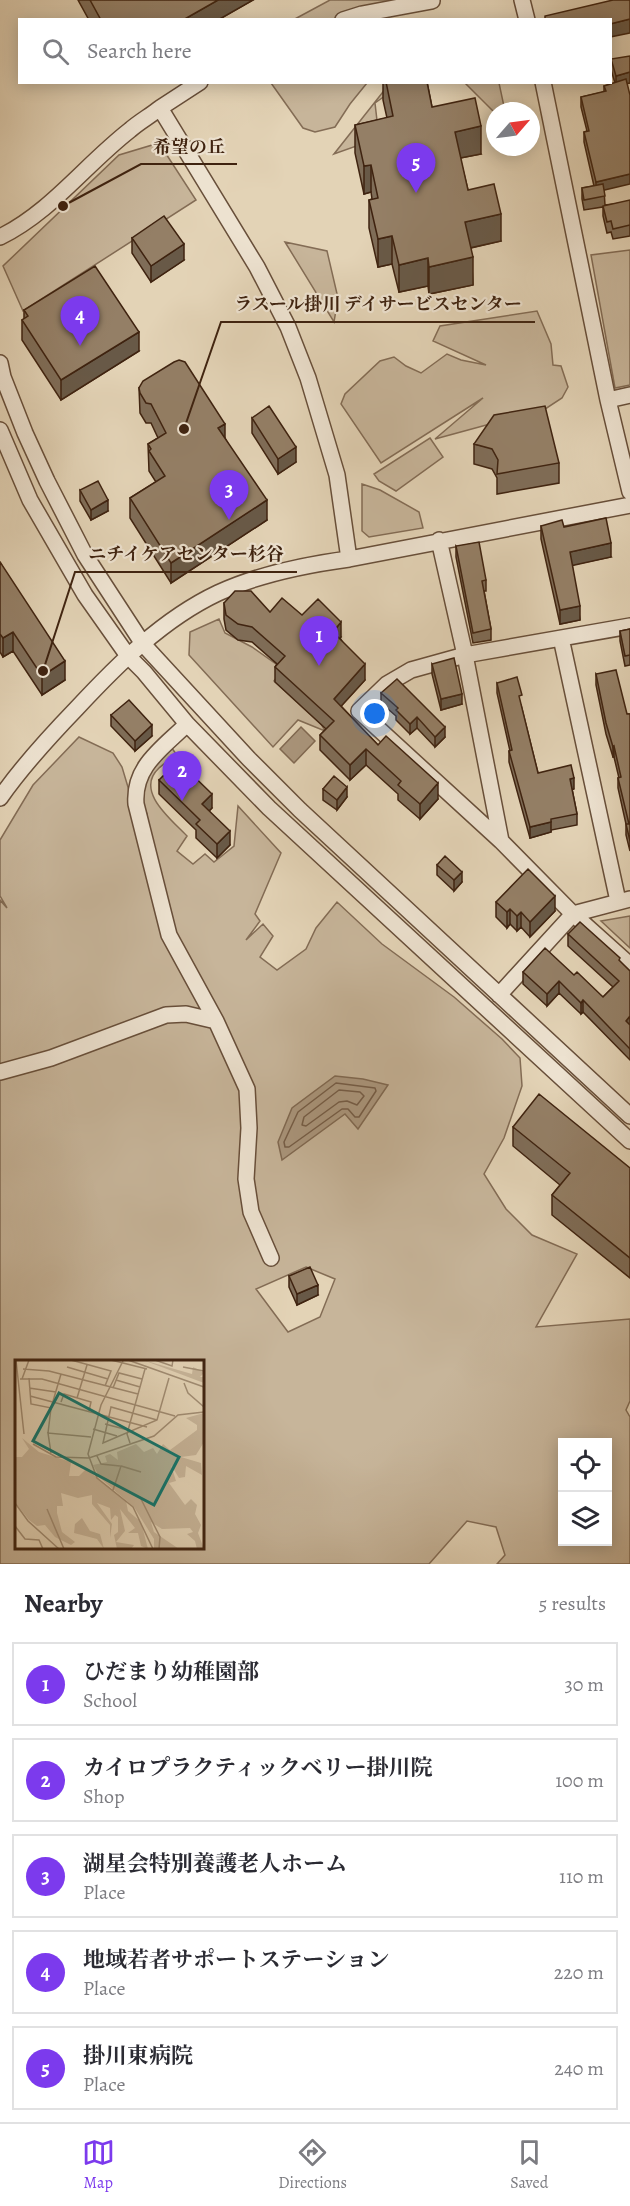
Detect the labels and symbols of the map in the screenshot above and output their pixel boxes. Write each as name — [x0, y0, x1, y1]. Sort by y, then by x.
north arrow — [486, 102, 540, 156]
callout: 希望の丘 — [141, 128, 237, 164]
text: 希望の丘 — [153, 135, 225, 159]
pin: 5 — [396, 144, 436, 193]
callout: ラスール掛川 デイサービスセンター — [221, 286, 535, 322]
text: ラスール掛川 デイサービスセンター — [234, 292, 522, 316]
pin: 4 — [60, 296, 100, 346]
pin: 3 — [210, 470, 248, 520]
callout: ニチイケアセンター杉谷 — [75, 536, 297, 572]
text: ニチイケアセンター杉谷 — [88, 542, 284, 566]
pin: 1 — [300, 616, 338, 666]
your location — [360, 699, 389, 728]
pin: 2 — [162, 752, 201, 801]
inset map — [15, 1360, 204, 1549]

